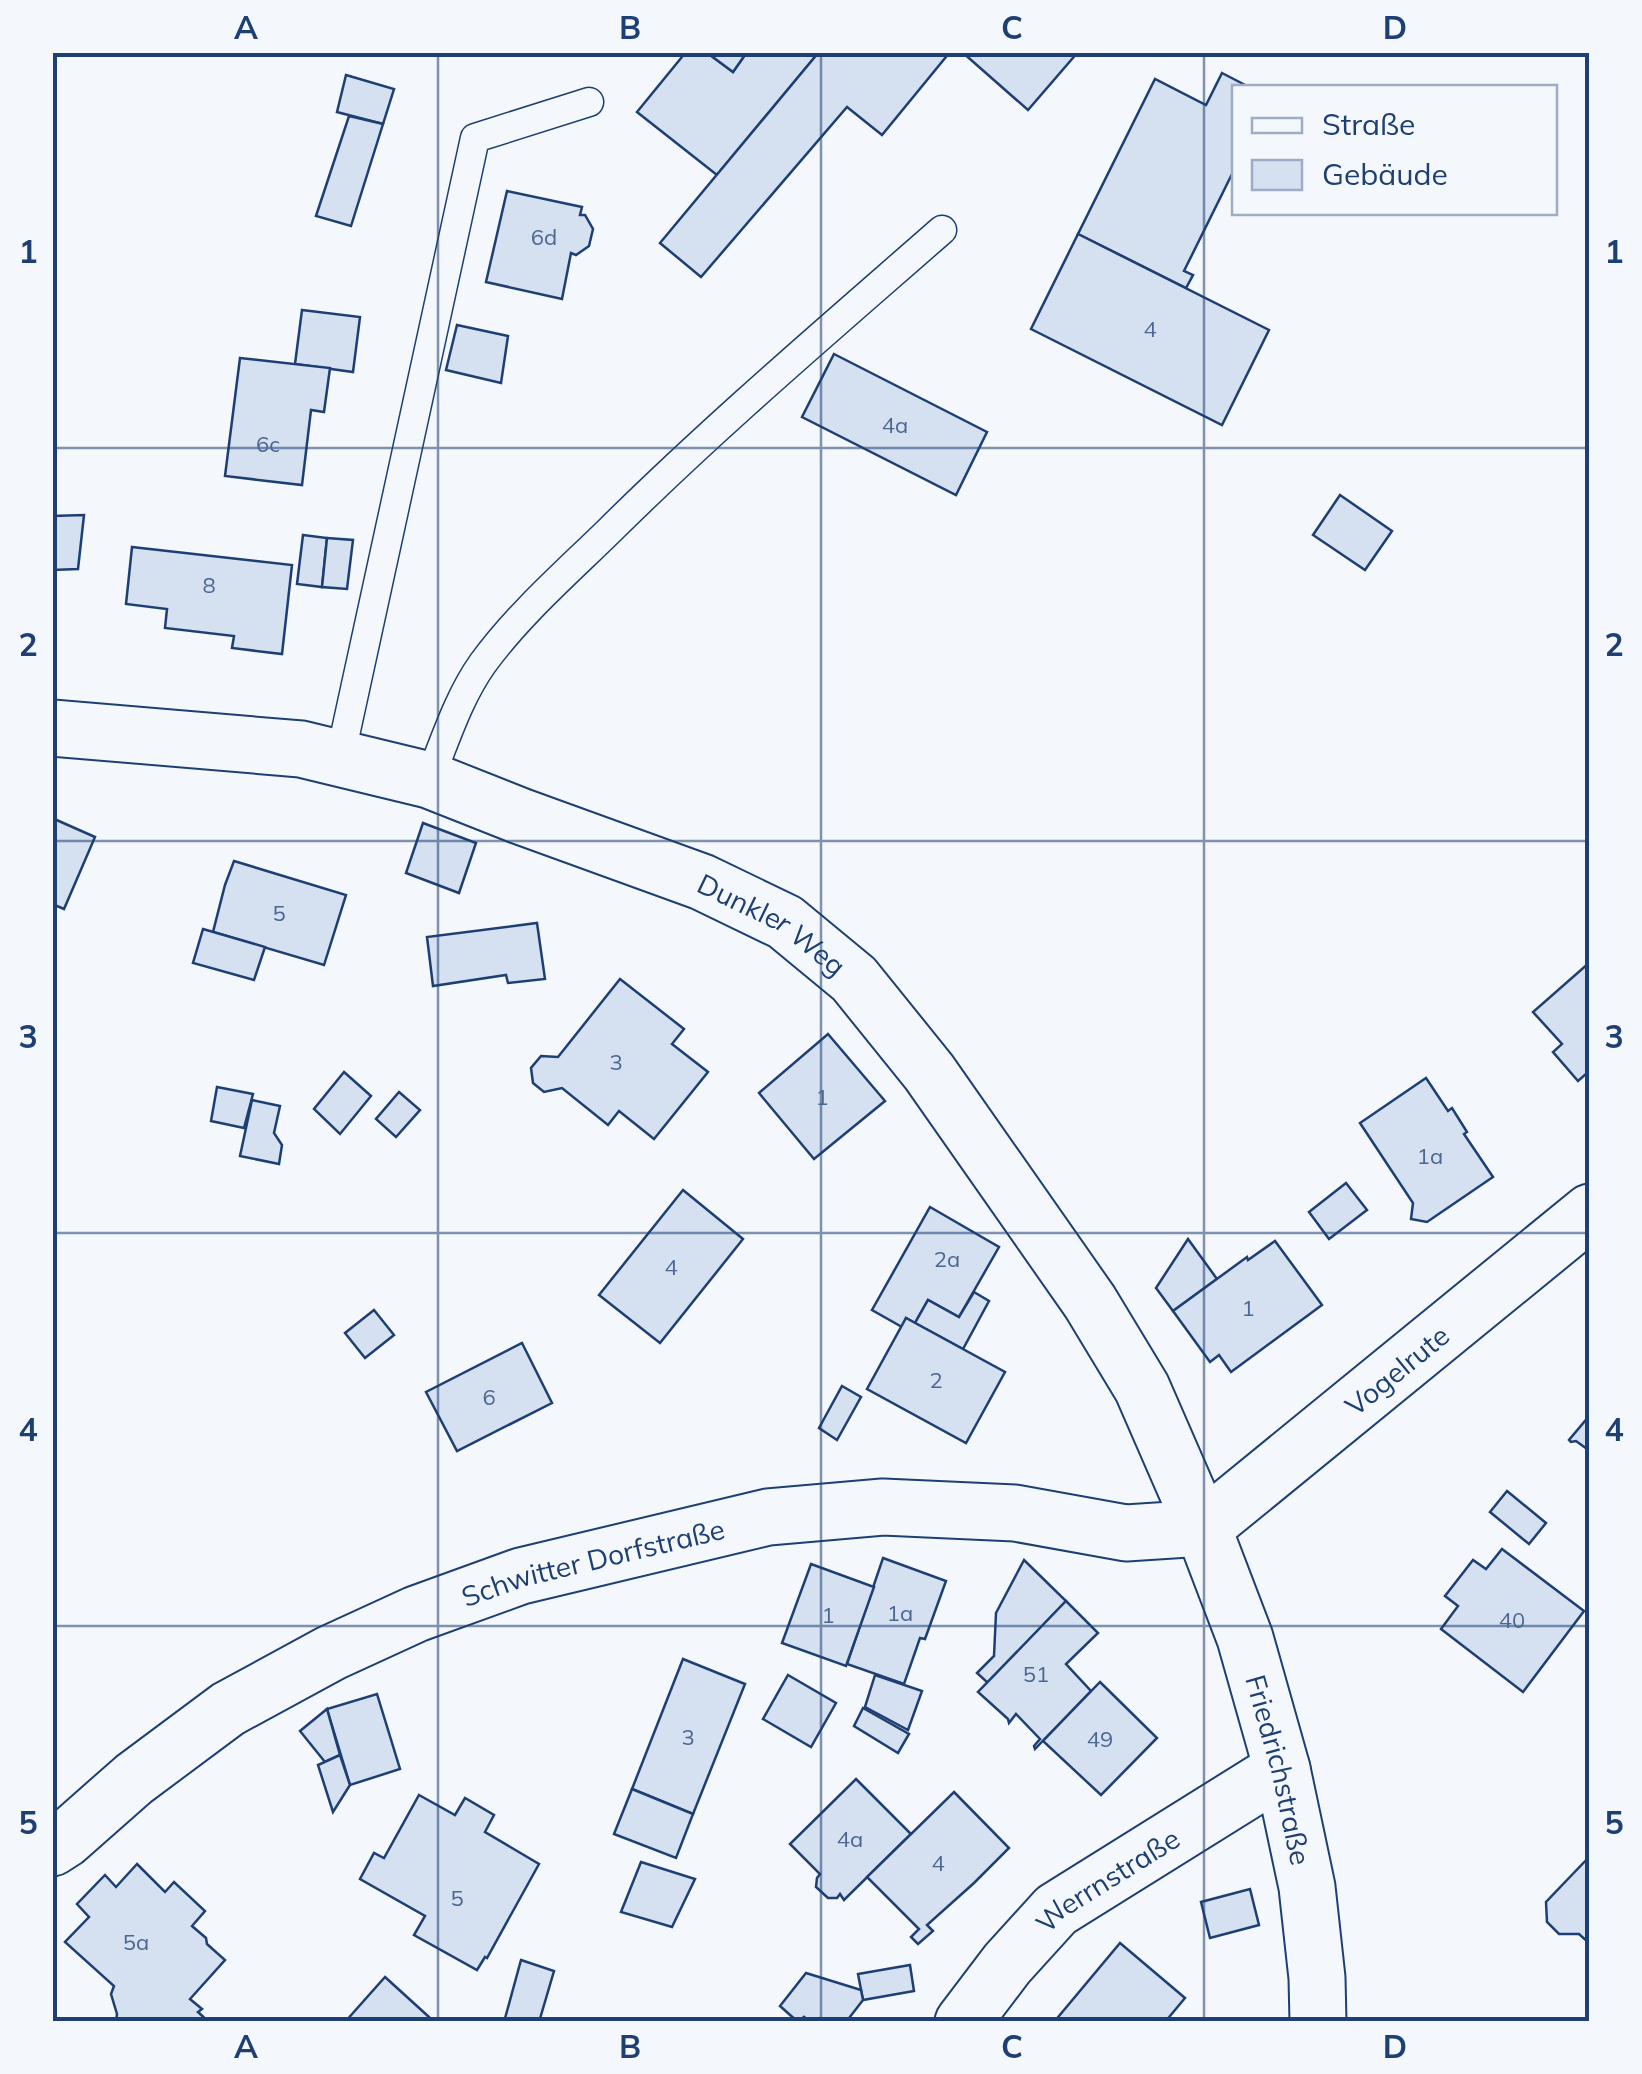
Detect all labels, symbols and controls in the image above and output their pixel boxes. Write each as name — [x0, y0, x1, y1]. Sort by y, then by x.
text: A — [234, 7, 258, 47]
text: B — [619, 7, 641, 47]
text: C — [1001, 7, 1023, 47]
text: D — [1383, 7, 1407, 47]
legend — [1232, 85, 1557, 215]
text: Straße — [1322, 105, 1415, 143]
text: Gebäude — [1322, 155, 1448, 193]
house number: 6d — [531, 223, 557, 251]
text: 1 — [18, 231, 38, 271]
text: 1 — [1604, 231, 1624, 271]
house number: 4 — [1143, 315, 1157, 343]
house number: 4a — [882, 411, 908, 439]
house number: 6c — [256, 430, 280, 458]
house number: 8 — [202, 571, 216, 599]
text: 2 — [18, 624, 38, 664]
text: 2 — [1604, 624, 1624, 664]
street label: Dunkler Weg — [692, 865, 853, 983]
house number: 5 — [272, 899, 286, 927]
text: 3 — [18, 1016, 38, 1056]
text: 3 — [1604, 1016, 1624, 1056]
house number: 3 — [609, 1048, 623, 1076]
house number: 1 — [815, 1083, 829, 1111]
house number: 1a — [1417, 1142, 1443, 1170]
house number: 2a — [934, 1245, 960, 1273]
house number: 4 — [664, 1253, 678, 1281]
house number: 1 — [1241, 1294, 1255, 1322]
street label: Vogelrute — [1338, 1317, 1456, 1423]
house number: 2 — [929, 1366, 943, 1394]
house number: 6 — [482, 1383, 496, 1411]
text: 4 — [18, 1409, 38, 1449]
text: 4 — [1604, 1409, 1624, 1449]
street label: Schwitter Dorfstraße — [456, 1511, 728, 1614]
house number: 1a — [887, 1599, 913, 1627]
house number: 1 — [821, 1601, 835, 1629]
house number: 40 — [1499, 1606, 1525, 1634]
house number: 51 — [1023, 1660, 1049, 1688]
street label: Friedrichstraße — [1239, 1670, 1319, 1868]
house number: 3 — [681, 1723, 695, 1751]
house number: 49 — [1087, 1725, 1113, 1753]
text: 5 — [18, 1802, 38, 1842]
text: 5 — [1604, 1802, 1624, 1842]
street label: Werrnstraße — [1027, 1820, 1186, 1939]
house number: 4a — [837, 1825, 863, 1853]
house number: 4 — [931, 1849, 945, 1877]
house number: 5 — [450, 1884, 464, 1912]
house number: 5a — [123, 1928, 149, 1956]
text: A — [234, 2026, 258, 2066]
text: B — [619, 2026, 641, 2066]
text: C — [1001, 2026, 1023, 2066]
text: D — [1383, 2026, 1407, 2066]

